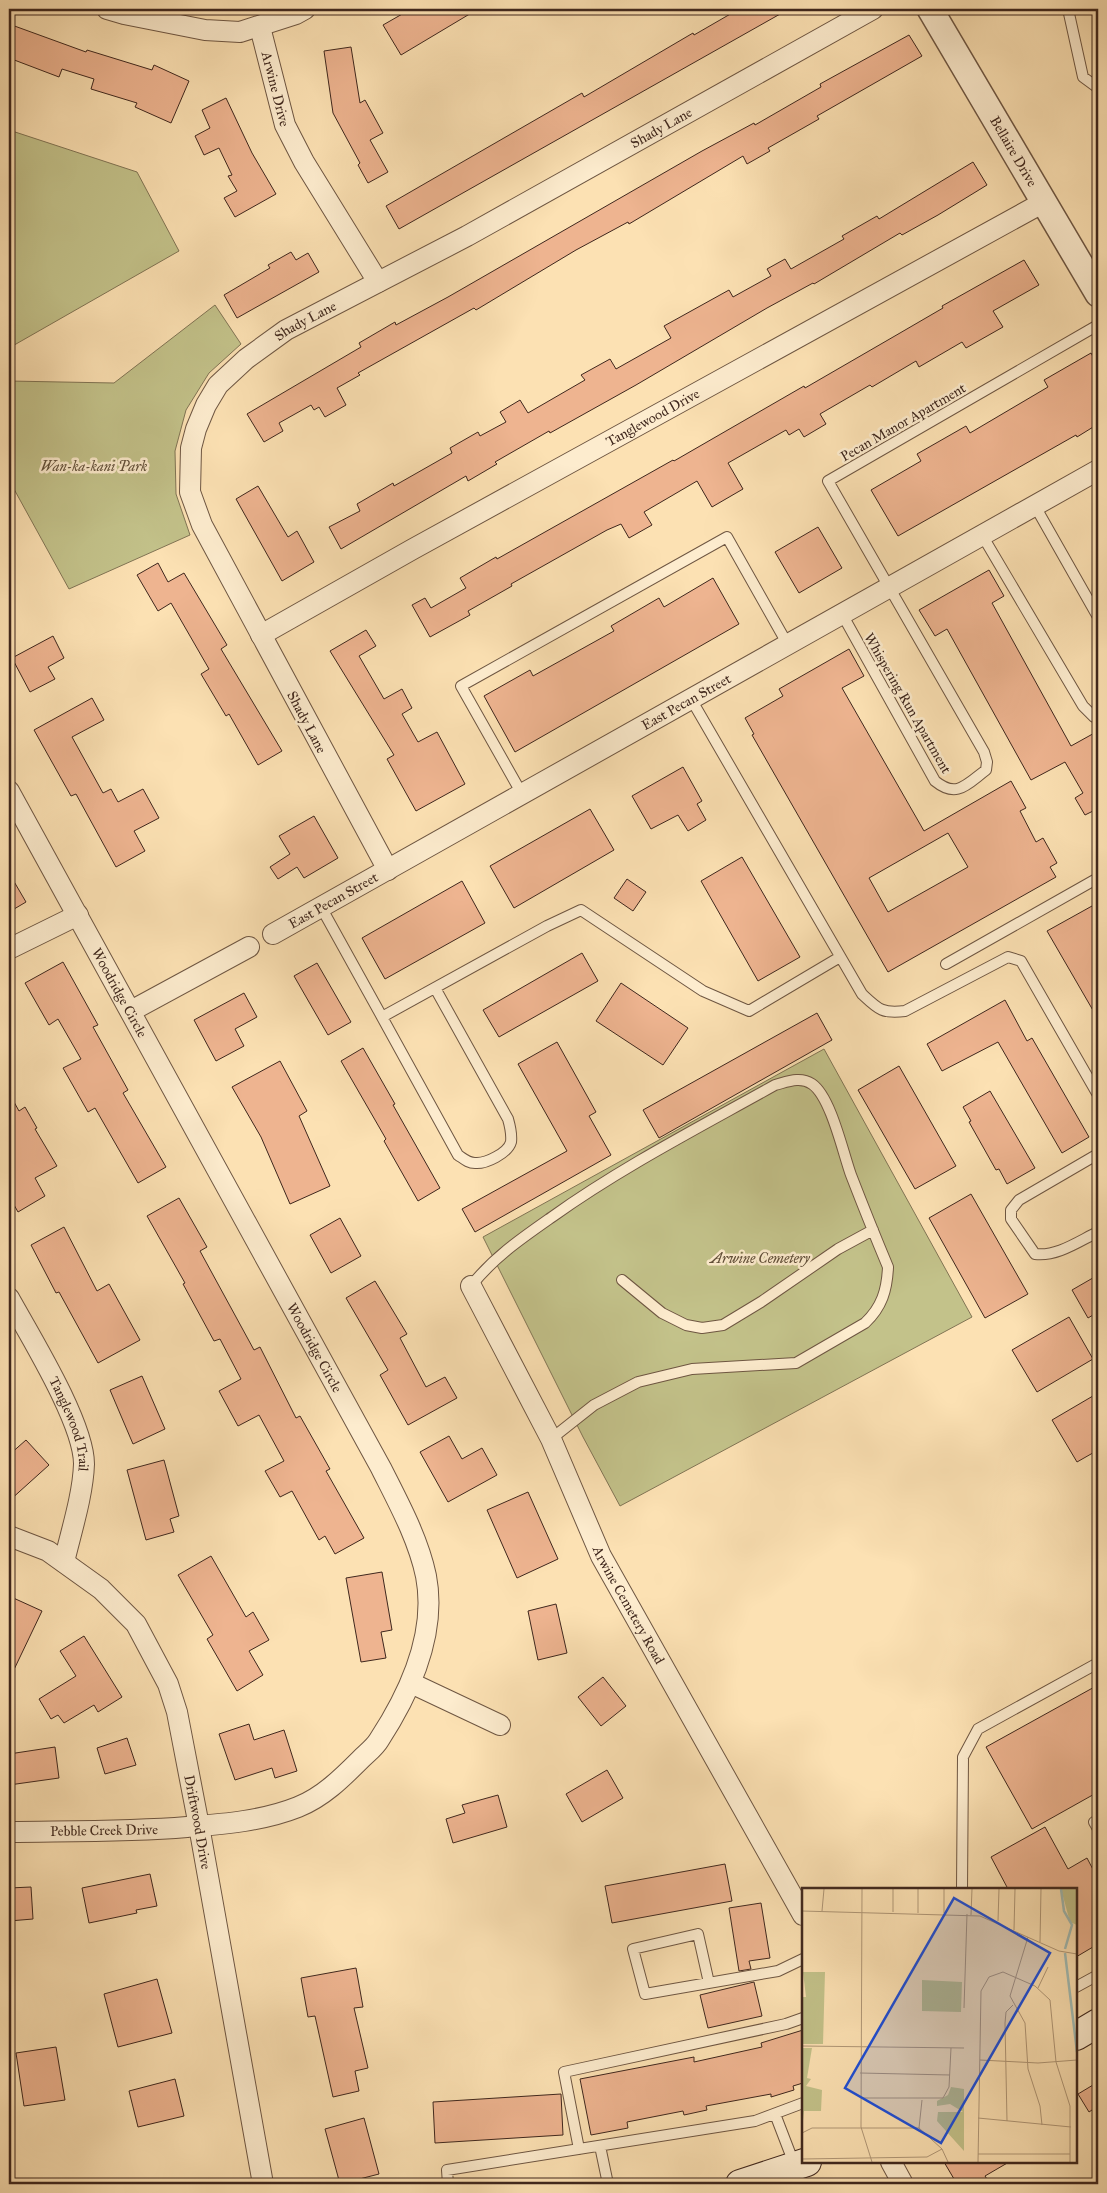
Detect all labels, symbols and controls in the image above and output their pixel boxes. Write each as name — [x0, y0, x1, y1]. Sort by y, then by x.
street label: Arwine Drive — [257, 49, 293, 129]
street label: Shady Lane — [628, 104, 695, 152]
street label: Bellaire Drive — [986, 113, 1041, 190]
street label: Shady Lane — [271, 297, 339, 345]
street label: Pecan Manor Apartment — [838, 380, 969, 465]
street label: Tanglewood Drive — [603, 385, 703, 450]
park label: Wan-ka-kani Park — [41, 458, 148, 475]
street label: Whispering Run Apartment — [860, 630, 955, 777]
street label: East Pecan Street — [639, 670, 734, 734]
street label: Shady Lane — [283, 688, 330, 756]
street label: East Pecan Street — [286, 869, 381, 932]
street label: Woodridge Circle — [88, 945, 151, 1041]
park label: Arwine Cemetery — [708, 1250, 811, 1267]
street label: Woodridge Circle — [283, 1300, 346, 1396]
street label: Tanglewood Trail — [45, 1374, 92, 1472]
street label: Arwine Cemetery Road — [588, 1543, 668, 1667]
street label: Driftwood Drive — [180, 1774, 215, 1871]
street label: Pebble Creek Drive — [50, 1821, 158, 1840]
inset map — [802, 1888, 1077, 2163]

